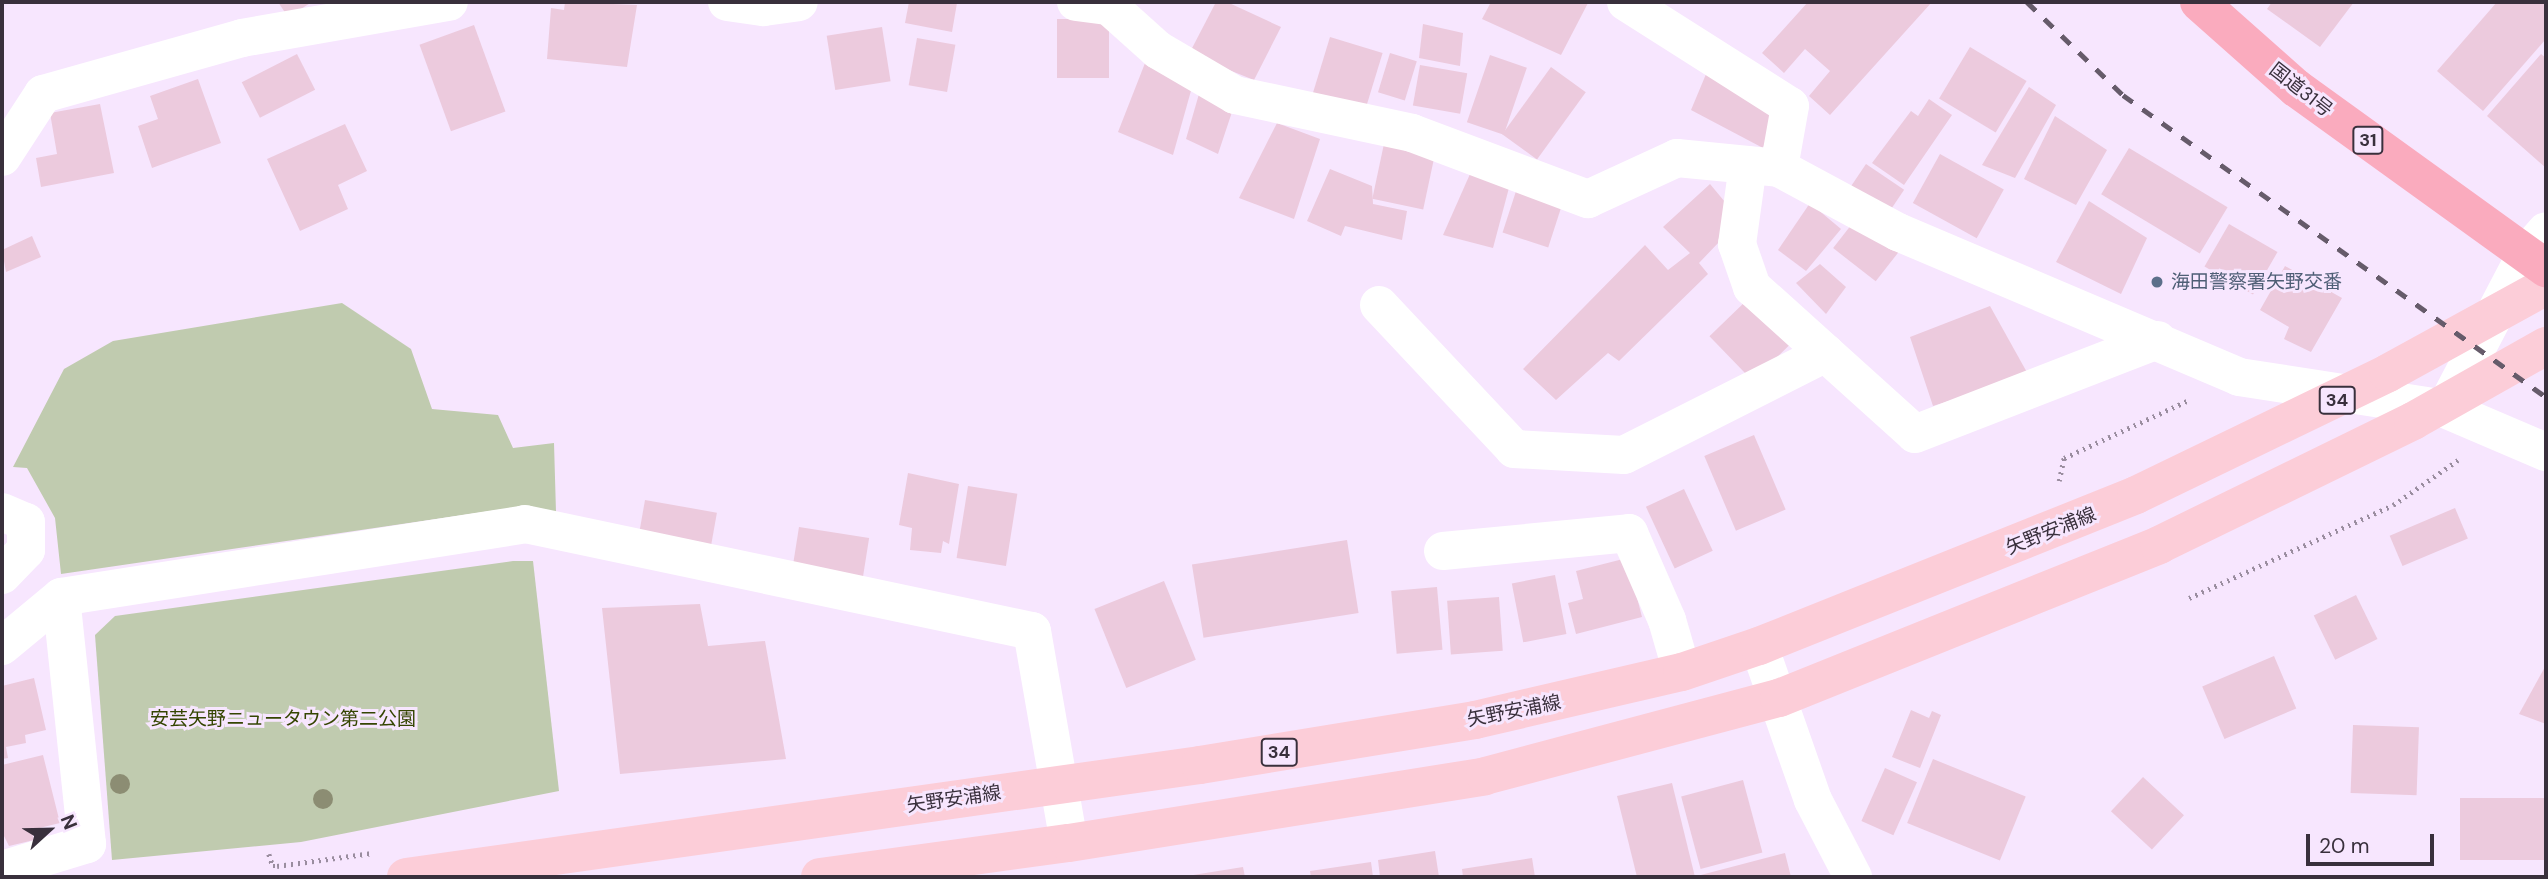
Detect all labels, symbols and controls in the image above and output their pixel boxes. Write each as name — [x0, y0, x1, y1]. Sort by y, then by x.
street label: 国道31号 — [2265, 58, 2337, 122]
road number: 31 — [2352, 125, 2384, 154]
place label: 海田警察署矢野交番 — [2171, 271, 2342, 293]
marker: 海田警察署矢野交番 — [2149, 274, 2165, 290]
road number: 34 — [2318, 386, 2356, 414]
street label: 矢野安浦線 — [2003, 503, 2099, 559]
street label: 矢野安浦線 — [1465, 691, 1563, 731]
park label: 安芸矢野ニュータウン第二公園 — [150, 708, 416, 730]
road number: 34 — [1260, 738, 1298, 766]
street label: 矢野安浦線 — [905, 781, 1003, 817]
north arrow — [14, 795, 84, 865]
text: N — [55, 811, 83, 833]
scale bar — [2310, 820, 2438, 864]
text: 20 m — [2319, 832, 2370, 860]

